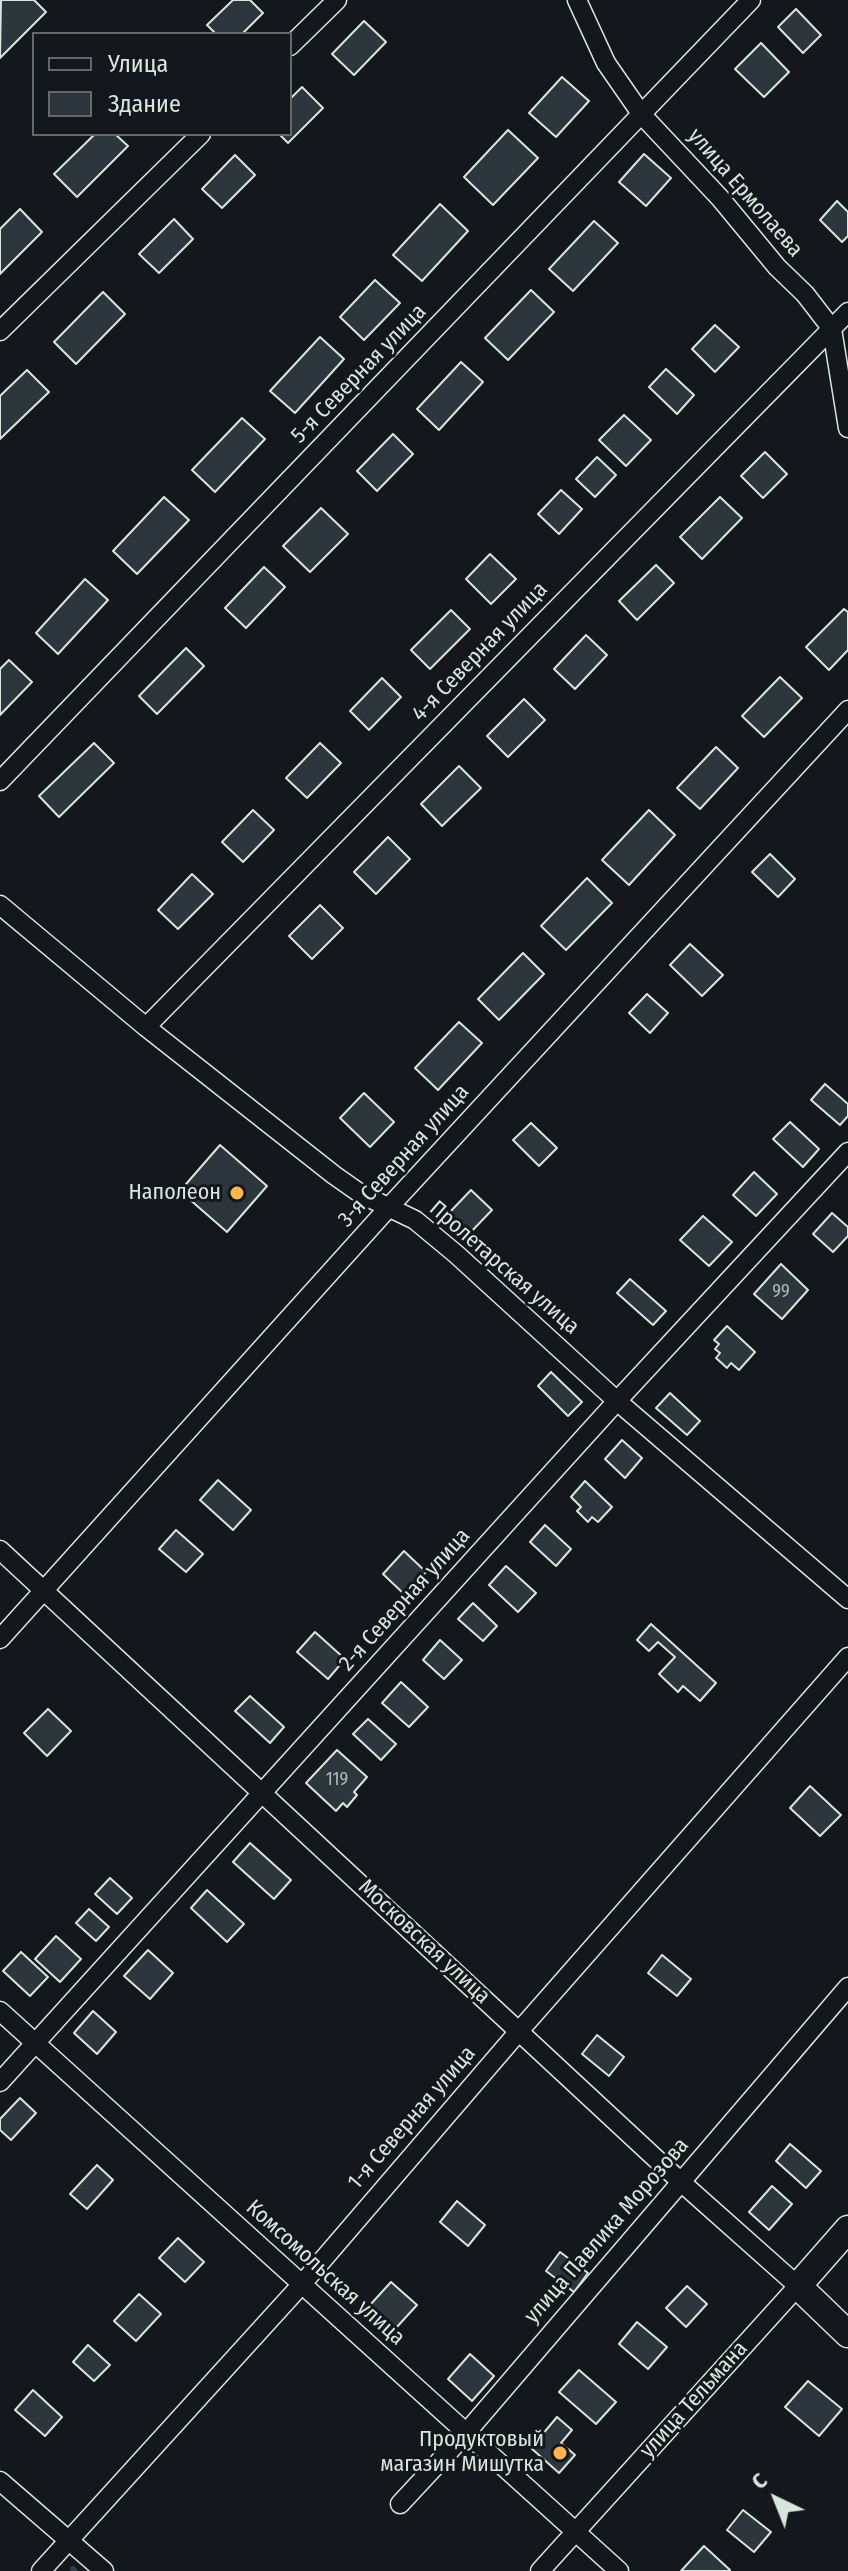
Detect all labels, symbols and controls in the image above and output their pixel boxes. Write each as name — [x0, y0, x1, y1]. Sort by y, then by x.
legend — [32, 32, 292, 136]
text: Улица — [108, 50, 168, 78]
text: Здание — [108, 90, 181, 118]
street label: улица Ермолаева — [682, 123, 808, 263]
street label: 5-я Северная улица — [286, 299, 432, 449]
street label: 4-я Северная улица — [407, 577, 553, 727]
street label: 3-я Северная улица — [333, 1079, 475, 1233]
place label: Наполеон — [128, 1180, 221, 1206]
marker: Наполеон — [228, 1184, 246, 1202]
street label: Пролетарская улица — [424, 1196, 584, 1340]
house number: 99 — [772, 1281, 790, 1303]
street label: 2-я Северная улица — [334, 1523, 476, 1677]
house number: 119 — [326, 1769, 348, 1791]
street label: Московская улица — [353, 1874, 495, 2010]
street label: 1-я Северная улица — [343, 2041, 481, 2195]
street label: улица Павлика Морозова — [519, 2133, 695, 2329]
street label: Комсомольская улица — [240, 2195, 410, 2351]
street label: улица Тельмана — [635, 2336, 753, 2464]
place label: Продуктовый магазин Мишутка — [380, 2427, 544, 2478]
marker: Продуктовый магазин Мишутка — [551, 2444, 569, 2462]
north arrow — [736, 2459, 816, 2539]
text: С — [746, 2467, 773, 2495]

